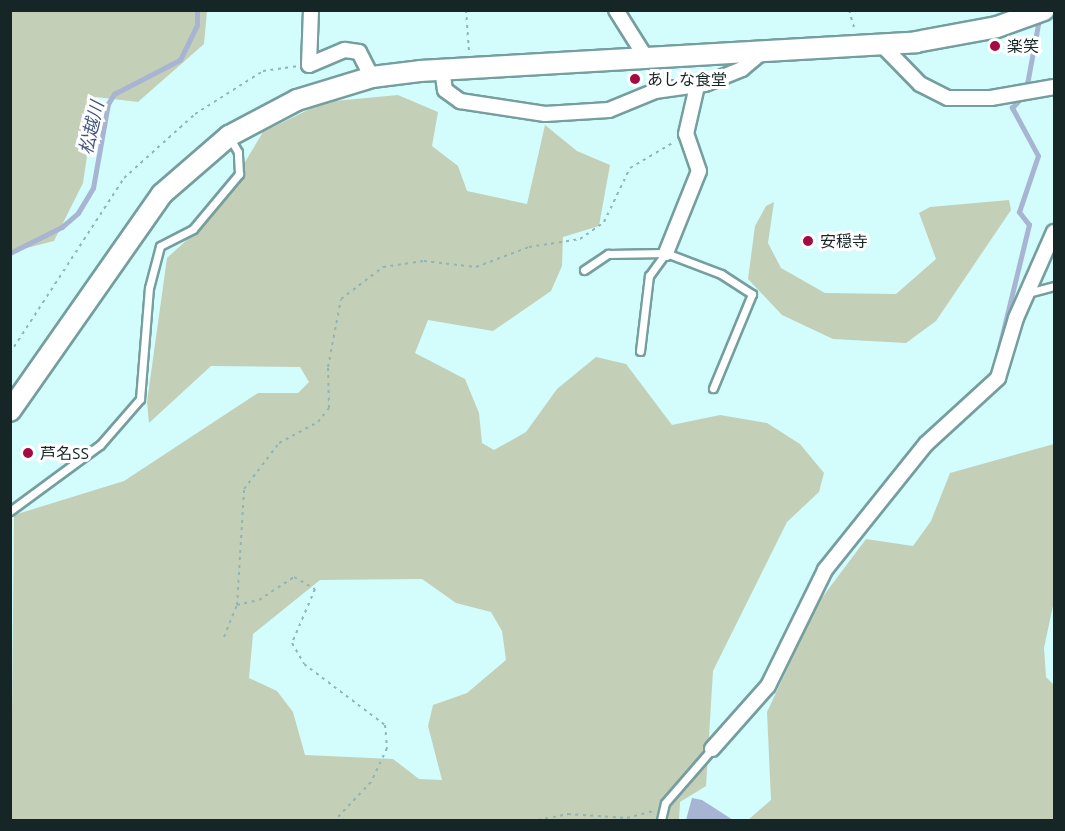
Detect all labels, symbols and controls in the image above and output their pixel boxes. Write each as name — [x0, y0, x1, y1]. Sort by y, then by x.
place label: 楽笑 — [1007, 36, 1039, 56]
marker: 楽笑 — [988, 39, 1002, 53]
place label: あしな食堂 — [647, 69, 727, 89]
marker: あしな食堂 — [628, 72, 642, 86]
water label: 松越川 — [75, 99, 109, 157]
place label: 安穏寺 — [820, 231, 868, 251]
marker: 安穏寺 — [801, 234, 815, 248]
place label: 芦名SS — [40, 443, 89, 463]
marker: 芦名SS — [21, 446, 35, 460]

